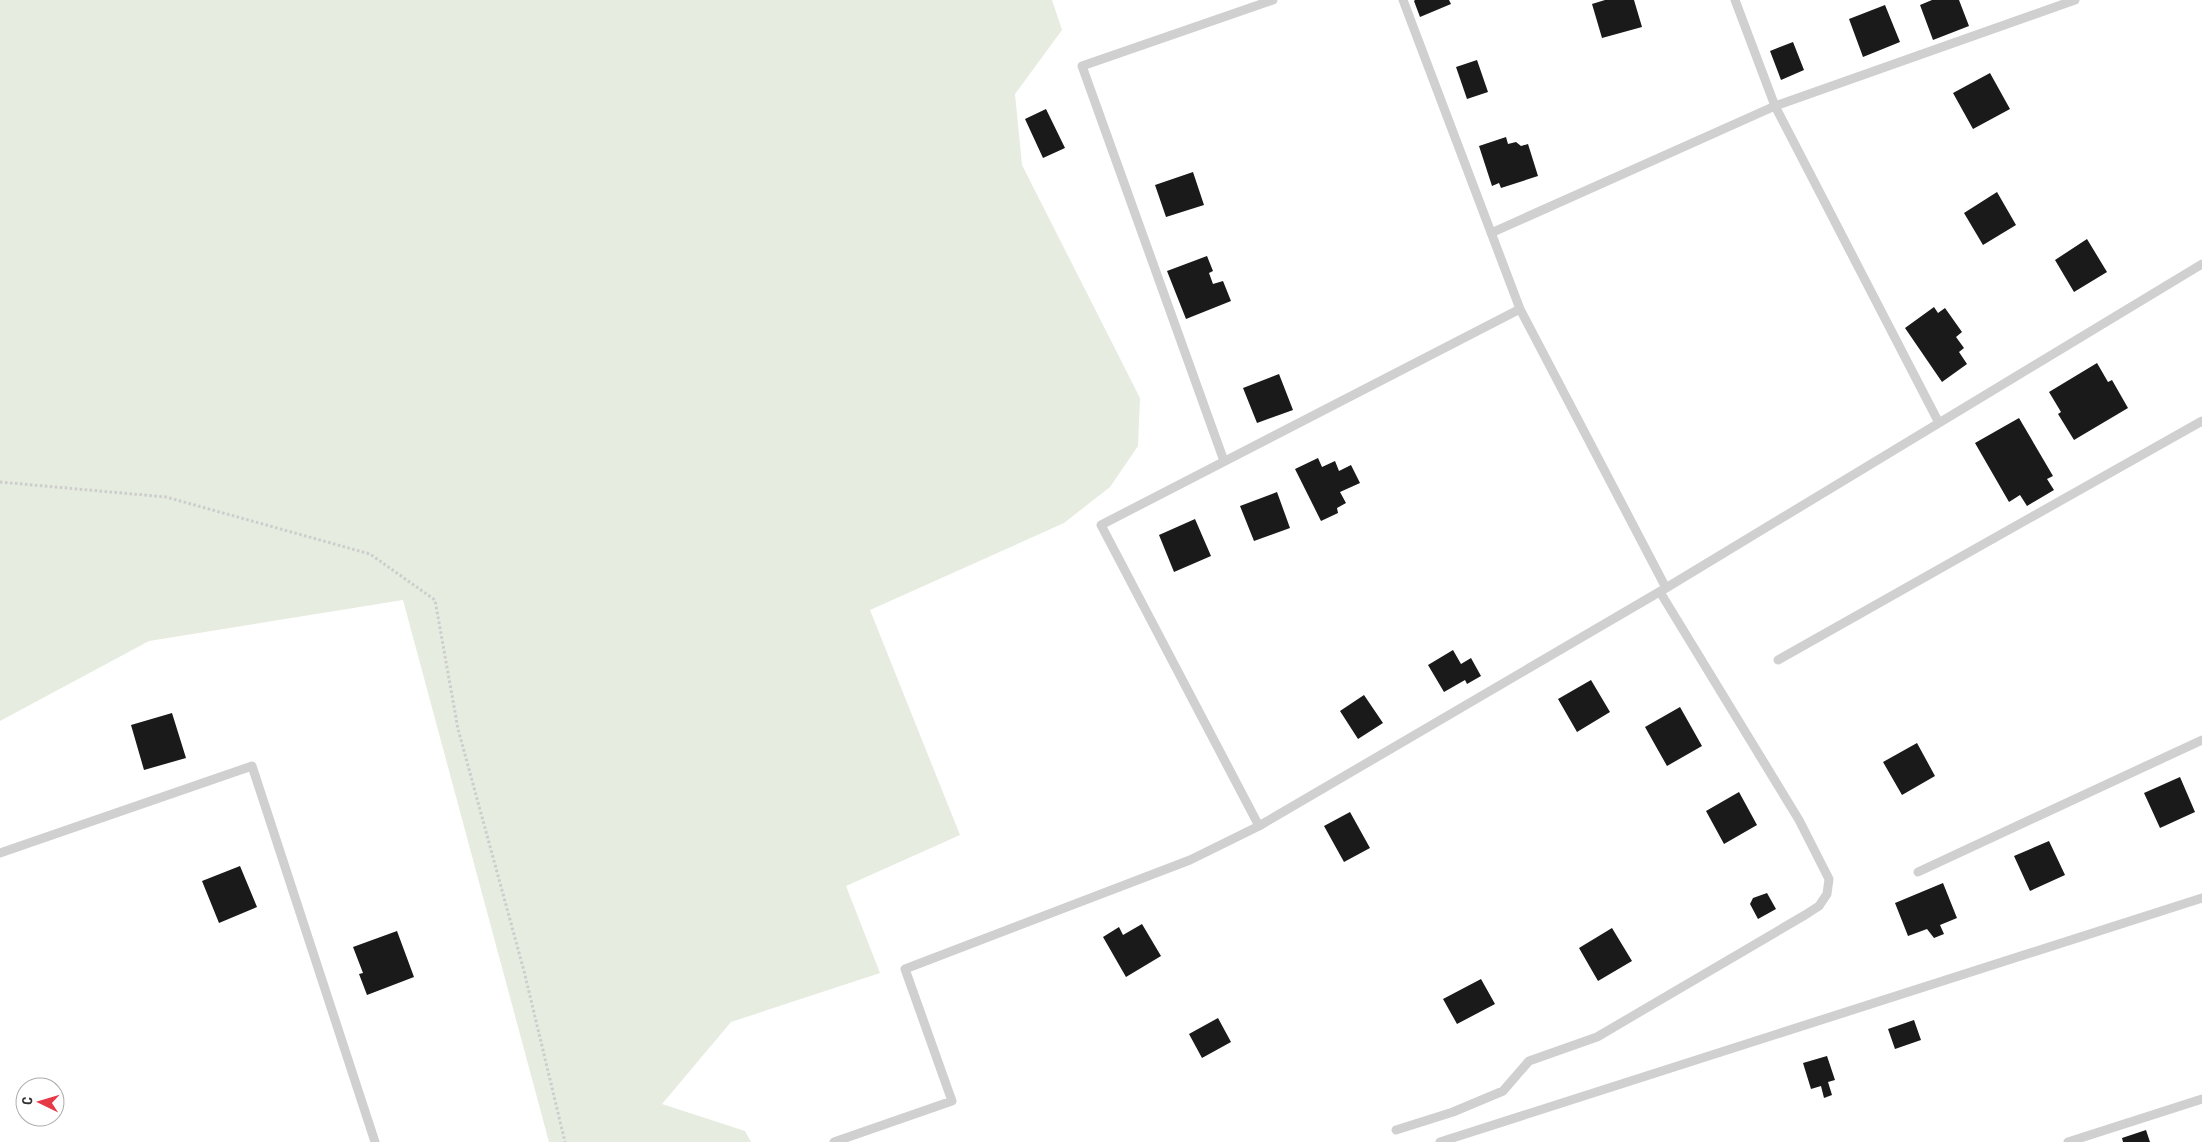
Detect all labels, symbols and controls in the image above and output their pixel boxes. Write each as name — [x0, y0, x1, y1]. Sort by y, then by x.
north arrow — [15, 1077, 65, 1127]
text: С — [19, 1096, 35, 1106]

